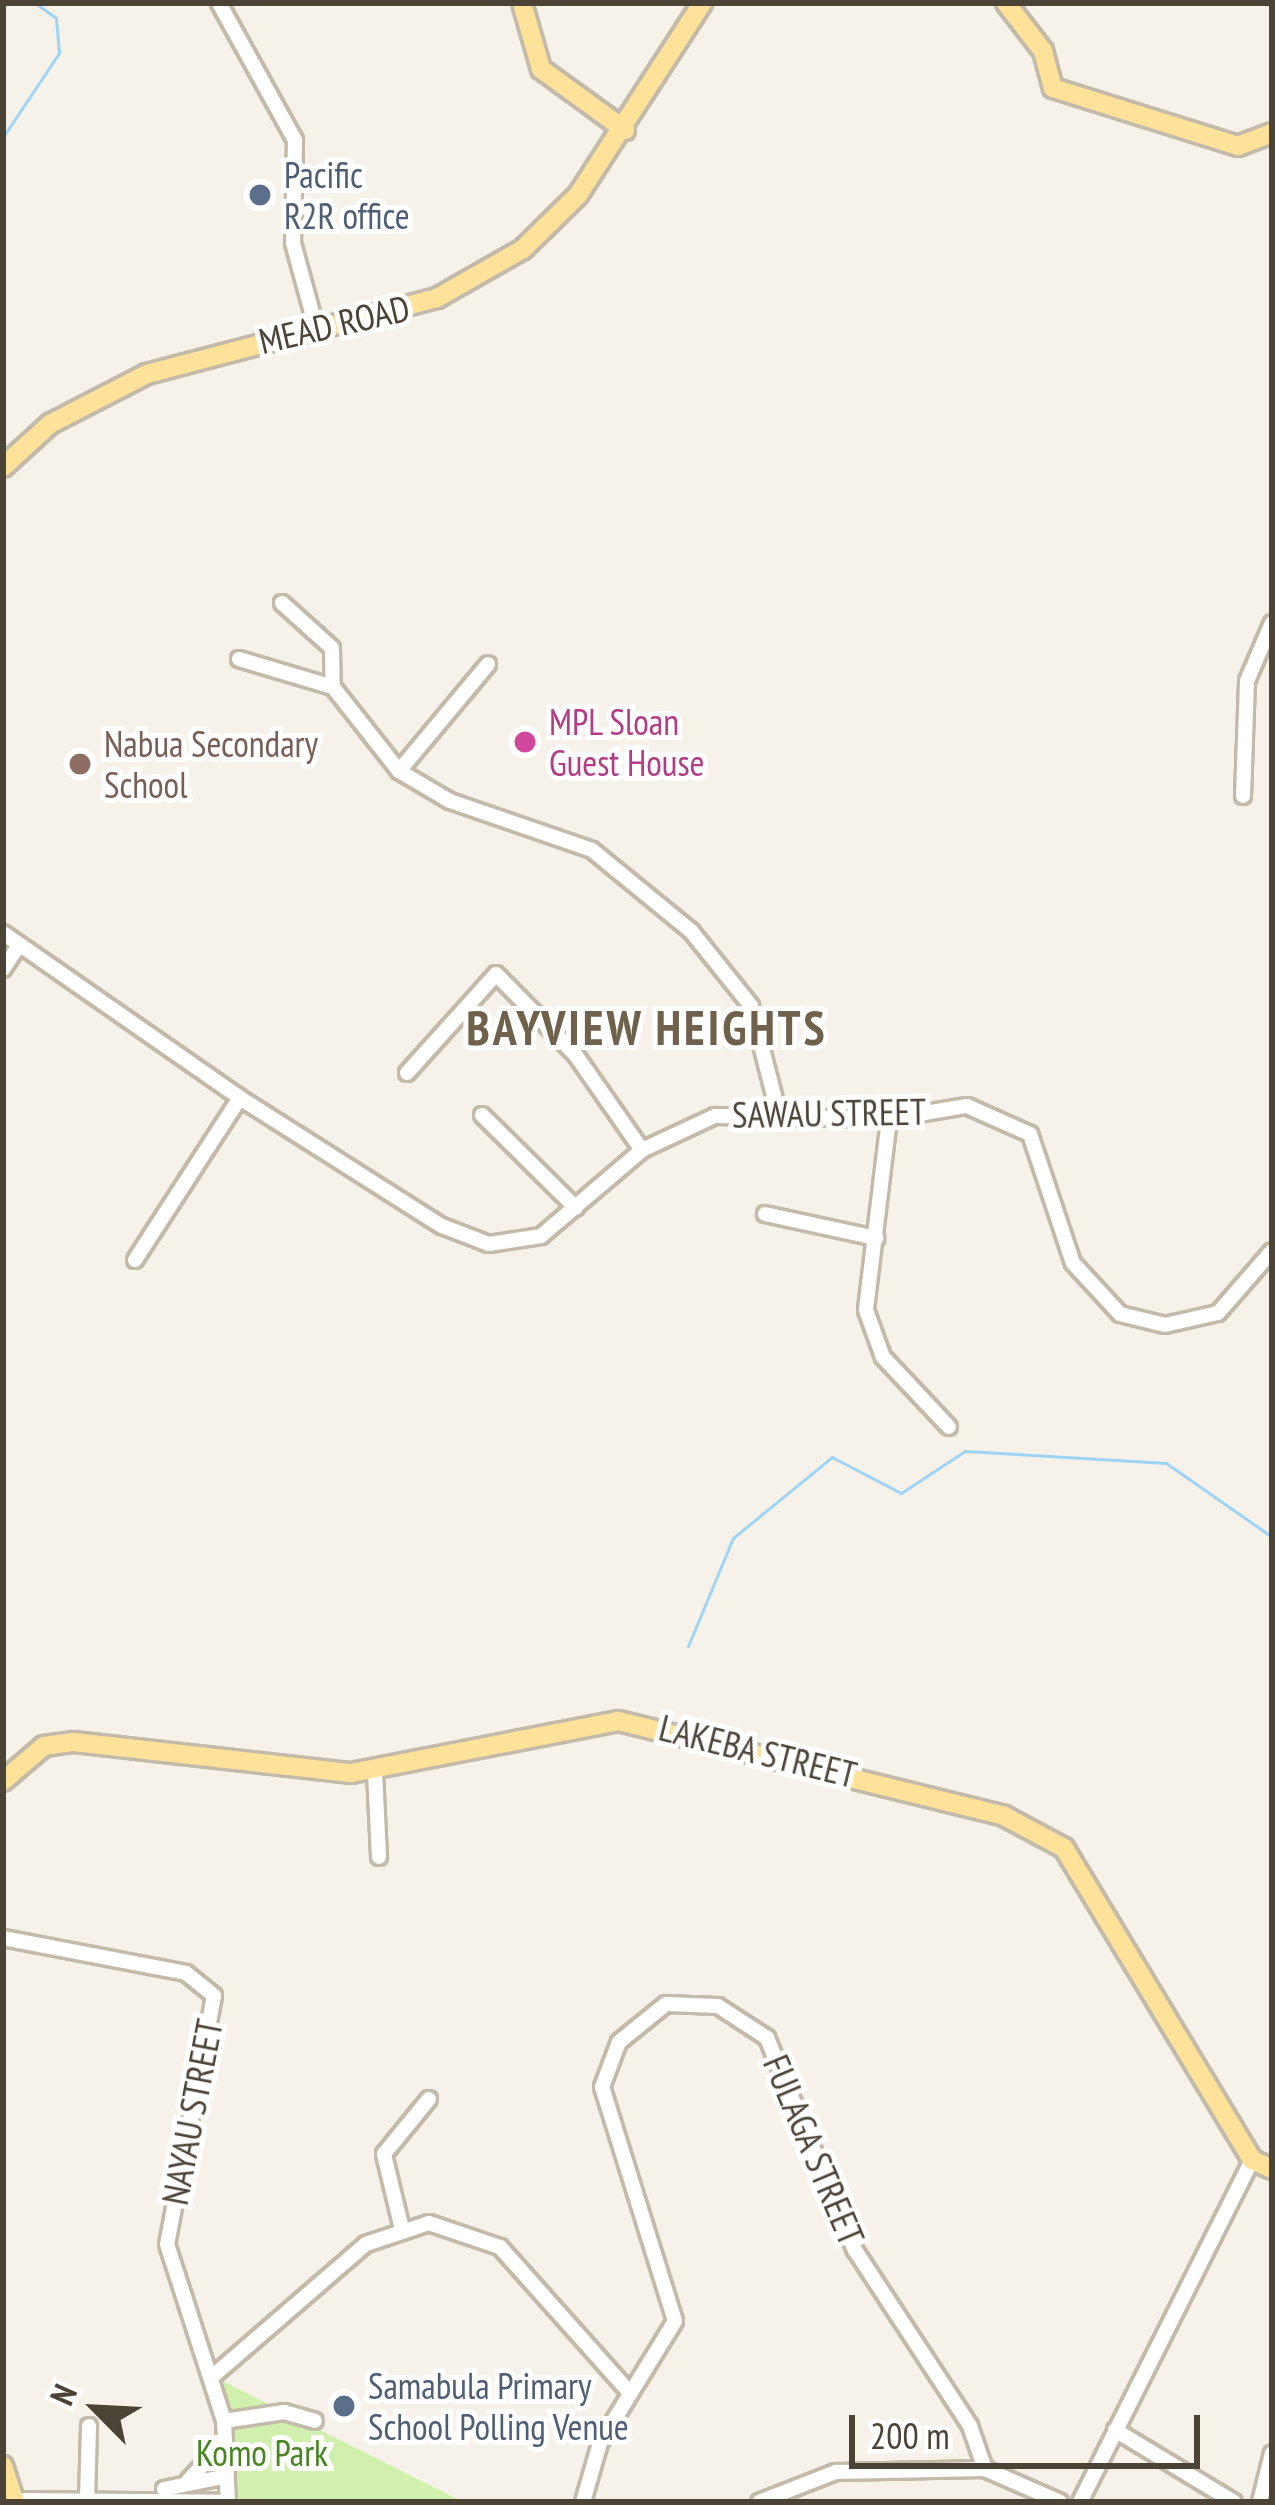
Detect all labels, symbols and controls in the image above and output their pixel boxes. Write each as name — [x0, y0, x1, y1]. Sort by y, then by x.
place label: Pacific R2R office — [284, 152, 410, 237]
marker: Pacific R2R office — [247, 182, 273, 208]
street label: MEAD ROAD — [255, 286, 413, 362]
place label: MPL Sloan Guest House — [549, 699, 704, 784]
place label: Nabua Secondary School — [104, 721, 318, 806]
marker: MPL Sloan Guest House — [512, 729, 538, 755]
marker: Nabua Secondary School — [67, 751, 93, 777]
district label: BAYVIEW HEIGHTS — [466, 999, 828, 1057]
street label: SAWAU STREET — [732, 1090, 926, 1136]
street label: LAKEBA STREET — [654, 1706, 862, 1796]
street label: NAYAU STREET — [153, 2016, 231, 2208]
street label: FULAGA STREET — [754, 2048, 874, 2252]
north arrow — [36, 2349, 156, 2469]
place label: Samabula Primary School Polling Venue — [368, 2363, 630, 2448]
text: N — [39, 2377, 86, 2411]
scale bar — [855, 2391, 1206, 2465]
marker: Samabula Primary School Polling Venue — [331, 2393, 357, 2419]
text: 200 m — [870, 2412, 950, 2459]
park label: Komo Park — [196, 2431, 328, 2475]

